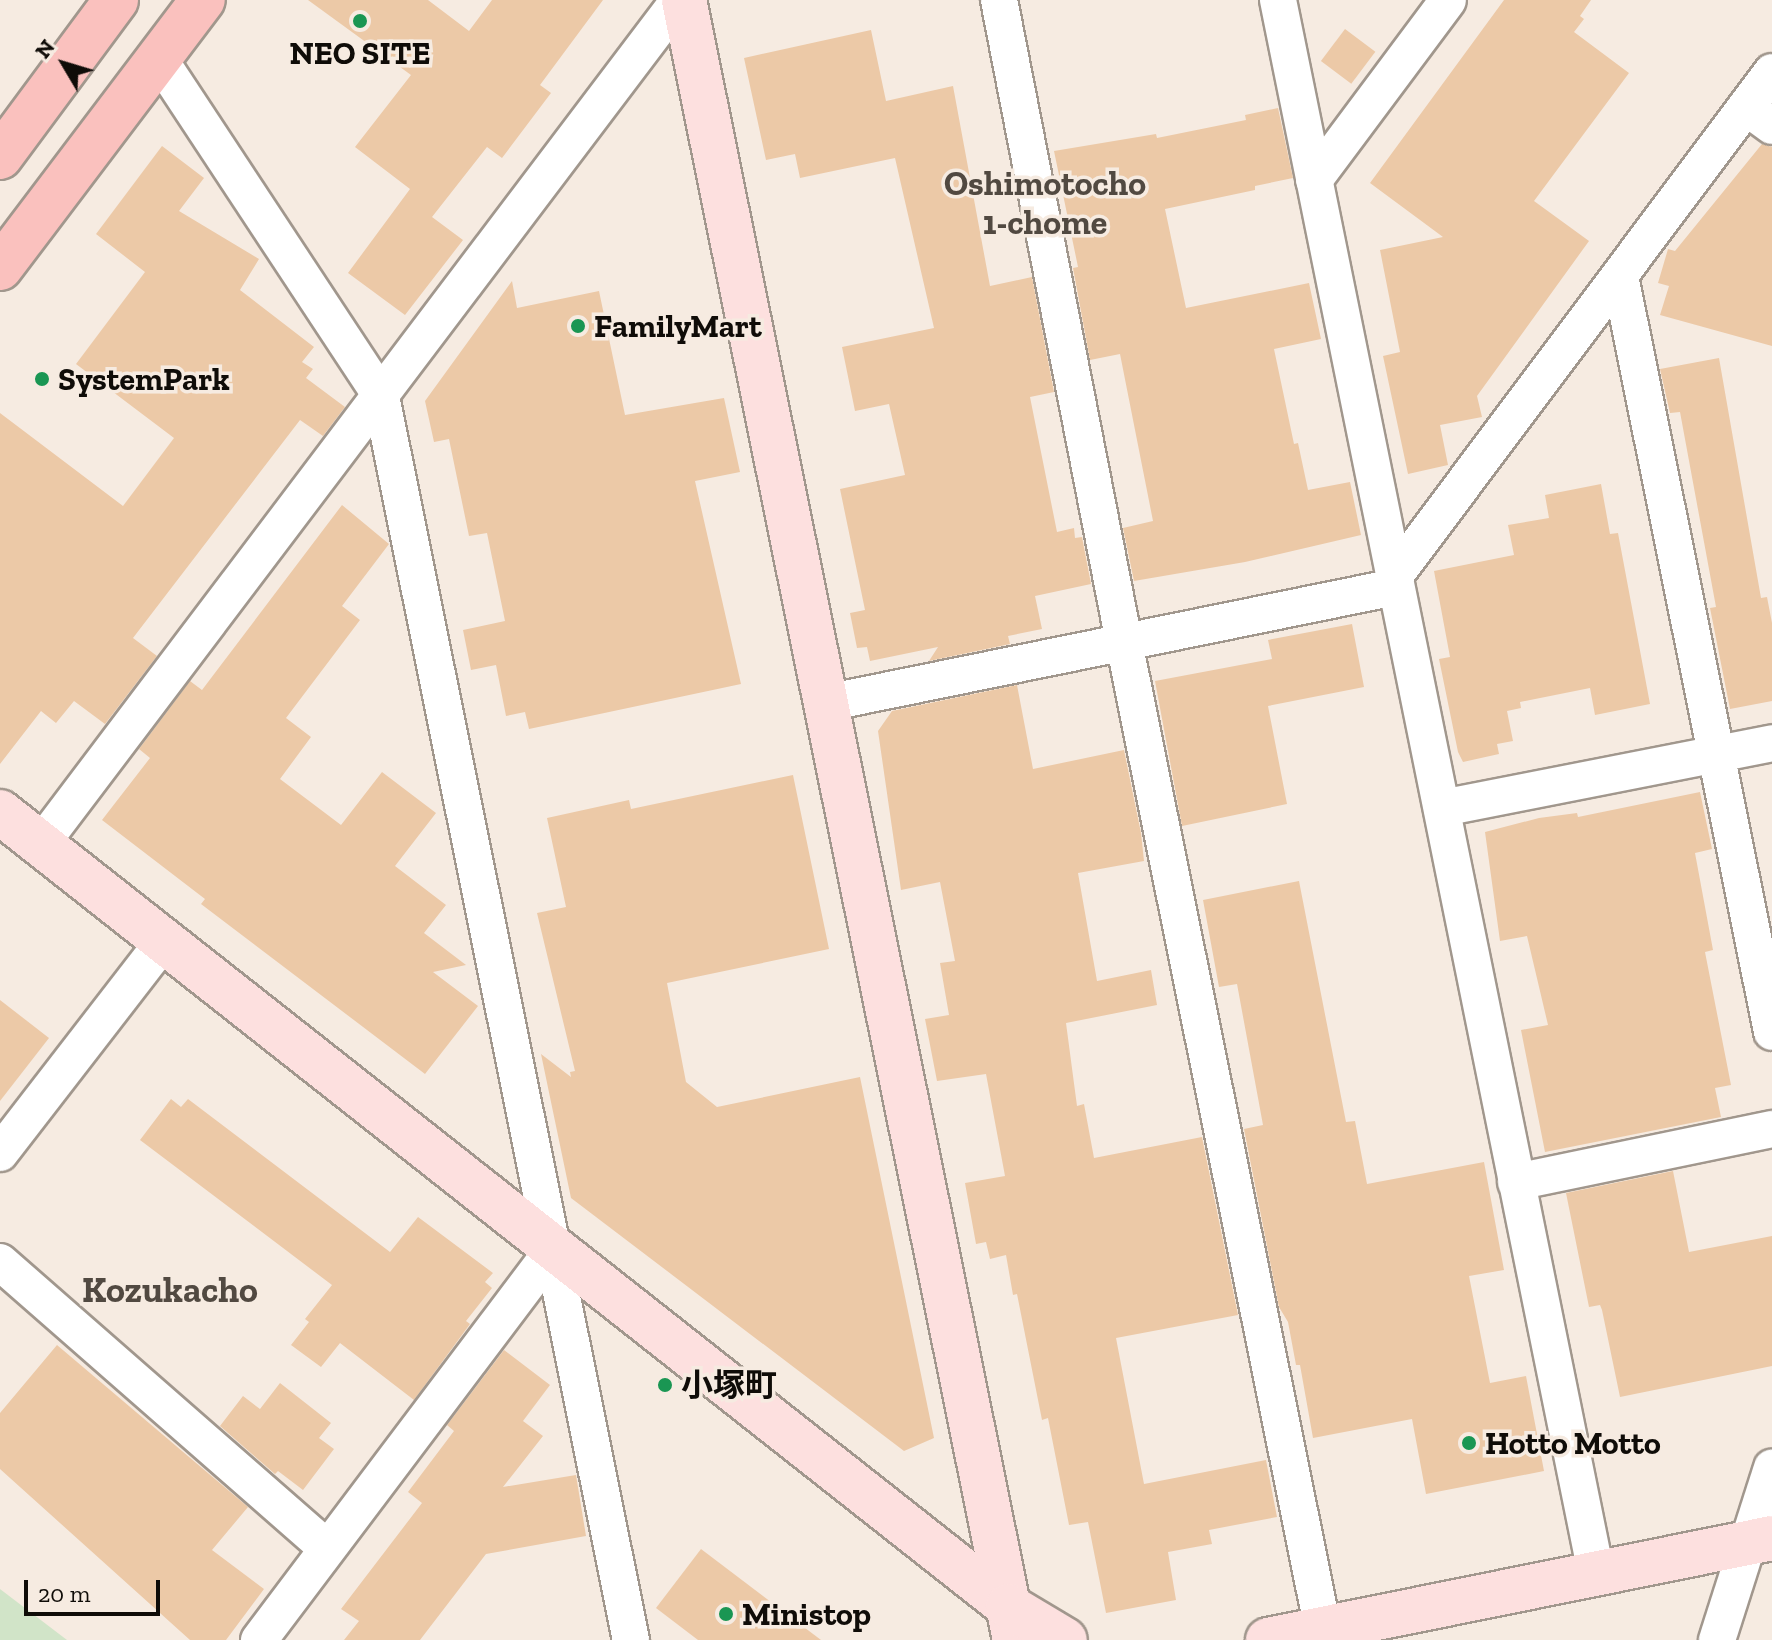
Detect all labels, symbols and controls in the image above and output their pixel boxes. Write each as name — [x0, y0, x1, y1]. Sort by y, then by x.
marker: NEO SITE — [351, 12, 369, 30]
north arrow — [24, 24, 104, 104]
text: N — [29, 34, 60, 64]
place label: NEO SITE — [290, 34, 430, 72]
district label: Oshimotocho 1-chome — [944, 163, 1146, 242]
place label: FamilyMart — [594, 307, 762, 345]
marker: FamilyMart — [569, 317, 587, 335]
place label: SystemPark — [58, 360, 230, 398]
marker: SystemPark — [33, 370, 51, 388]
district label: Kozukacho — [82, 1268, 258, 1312]
place label: 小塚町 — [681, 1366, 777, 1404]
marker: 小塚町 — [656, 1376, 674, 1394]
place label: Hotto Motto — [1485, 1424, 1661, 1462]
marker: Hotto Motto — [1460, 1434, 1478, 1452]
scale bar — [28, 1564, 164, 1614]
text: 20 m — [38, 1579, 90, 1608]
place label: Ministop — [742, 1595, 871, 1633]
marker: Ministop — [717, 1605, 735, 1623]

